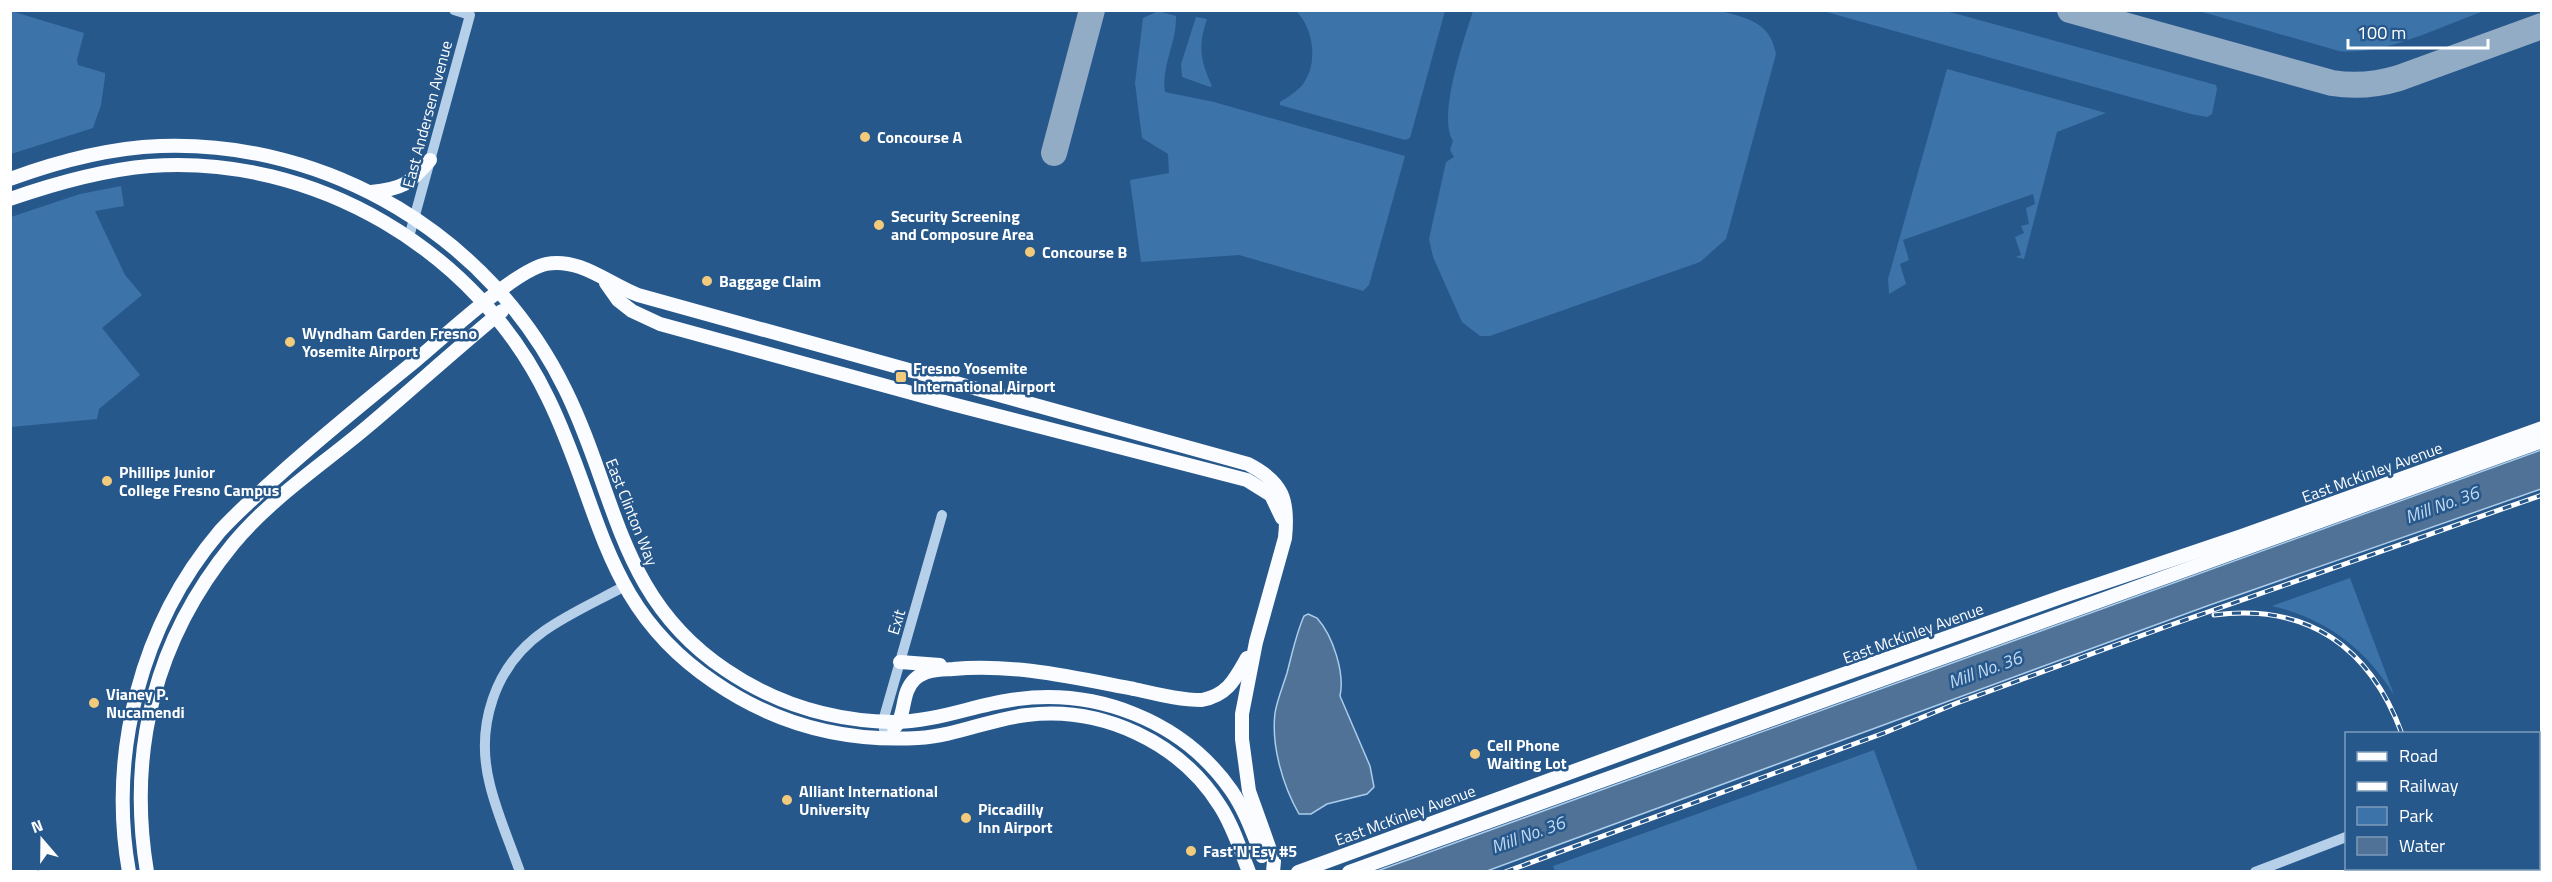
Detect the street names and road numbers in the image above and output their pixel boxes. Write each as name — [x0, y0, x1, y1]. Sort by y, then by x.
street label: East Andersen Avenue — [396, 38, 458, 190]
street label: East McKinley Avenue — [2298, 435, 2446, 509]
street label: East Clinton Way — [600, 455, 665, 569]
street label: East McKinley Avenue — [1839, 596, 1987, 670]
street label: Exit — [881, 606, 911, 638]
street label: East McKinley Avenue — [1331, 778, 1479, 852]

